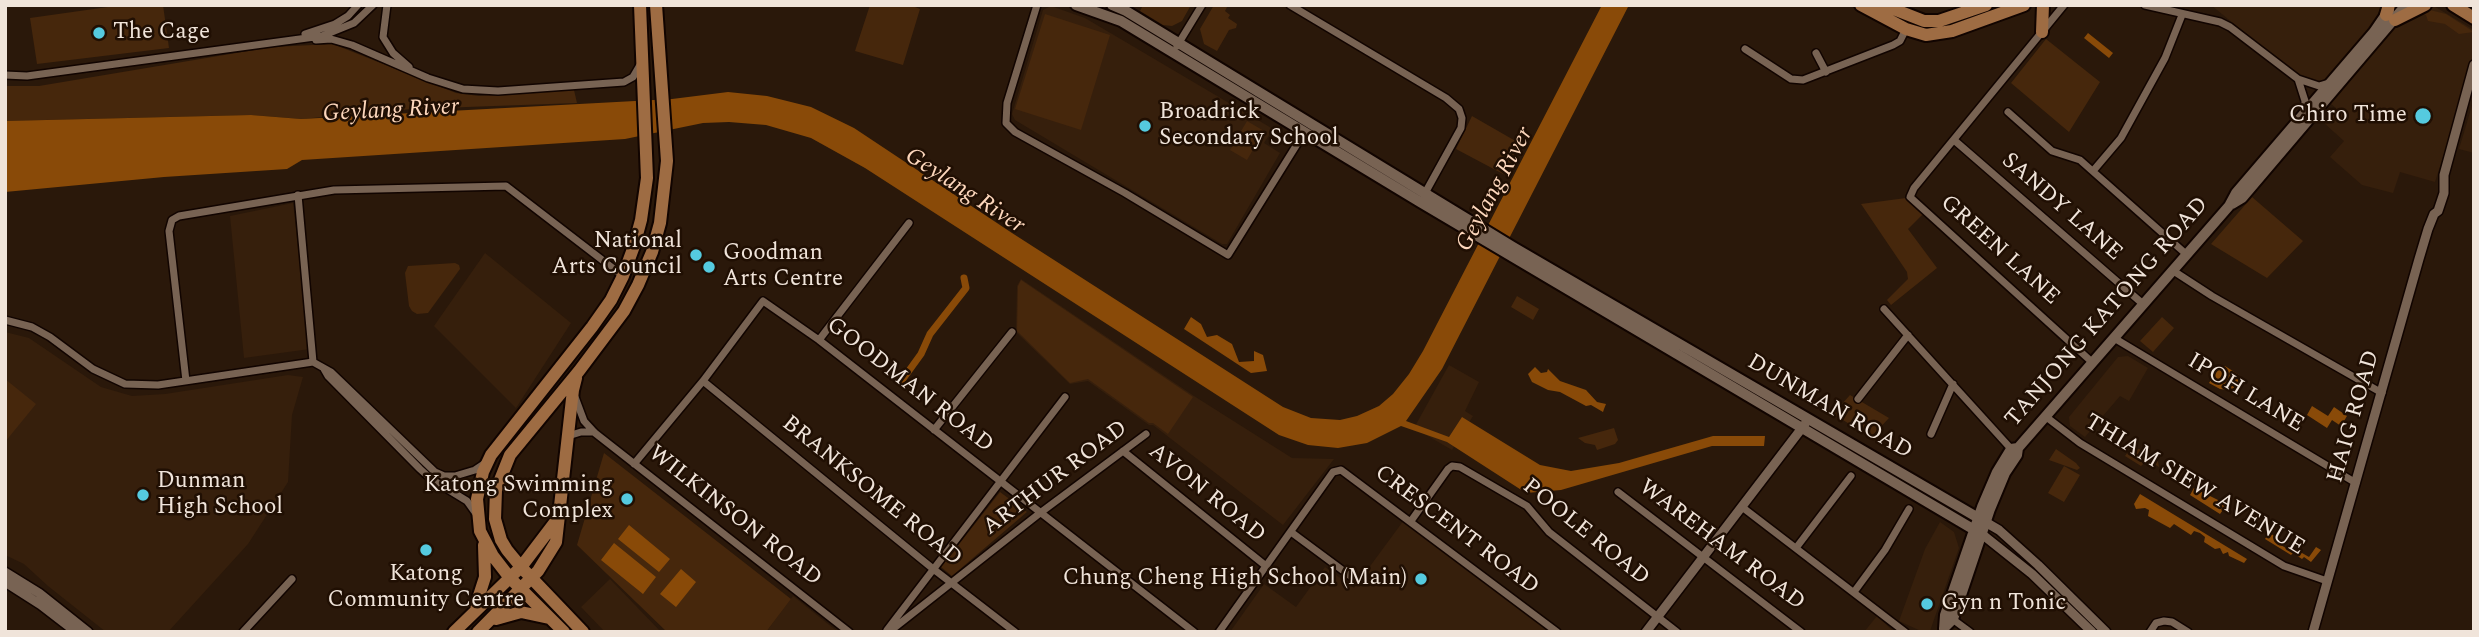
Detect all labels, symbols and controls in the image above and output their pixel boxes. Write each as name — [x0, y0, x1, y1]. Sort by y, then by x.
place label: The Cage — [113, 19, 210, 47]
marker: The Cage — [91, 25, 107, 41]
water label: Geylang River — [322, 94, 460, 130]
place label: Broadrick Secondary School — [1159, 99, 1338, 153]
place label: Chiro Time — [2289, 102, 2407, 130]
marker: Chiro Time — [2413, 106, 2433, 126]
marker: Broadrick Secondary School — [1137, 118, 1153, 134]
water label: Geylang River — [1451, 123, 1541, 257]
water label: Geylang River — [899, 143, 1029, 241]
street label: SANDY LANE — [1995, 148, 2127, 268]
street label: GREEN LANE — [1933, 190, 2065, 312]
street label: TANJONG KATONG ROAD — [2000, 192, 2216, 434]
place label: National Arts Council — [551, 228, 682, 282]
place label: Goodman Arts Centre — [723, 240, 843, 294]
marker: National Arts Council — [688, 247, 704, 263]
marker: Goodman Arts Centre — [701, 259, 717, 275]
street label: GOODMAN ROAD — [820, 312, 998, 460]
street label: IPOH LANE — [2182, 348, 2308, 440]
street label: HAIG ROAD — [2323, 348, 2387, 486]
street label: DUNMAN ROAD — [1741, 350, 1917, 466]
street label: THIAM SIEW AVENUE — [2079, 409, 2309, 563]
street label: BRANKSOME ROAD — [775, 411, 967, 573]
street label: ARTHUR ROAD — [978, 416, 1134, 542]
street label: AVON ROAD — [1142, 438, 1270, 550]
street label: WILKINSON ROAD — [642, 441, 826, 593]
street label: CRESCENT ROAD — [1368, 460, 1544, 602]
place label: Dunman High School — [157, 468, 283, 522]
place label: Katong Swimming Complex — [424, 472, 613, 526]
street label: POOLE ROAD — [1516, 473, 1654, 593]
street label: WAREHAM ROAD — [1632, 475, 1810, 617]
marker: Dunman High School — [135, 487, 151, 503]
marker: Katong Swimming Complex — [619, 491, 635, 507]
marker: Katong Community Centre — [418, 542, 434, 558]
place label: Katong Community Centre — [328, 561, 524, 615]
place label: Chung Cheng High School (Main) — [1063, 565, 1407, 593]
marker: Chung Cheng High School (Main) — [1413, 571, 1429, 587]
place label: Gyn n Tonic — [1941, 590, 2066, 618]
marker: Gyn n Tonic — [1919, 596, 1935, 612]

